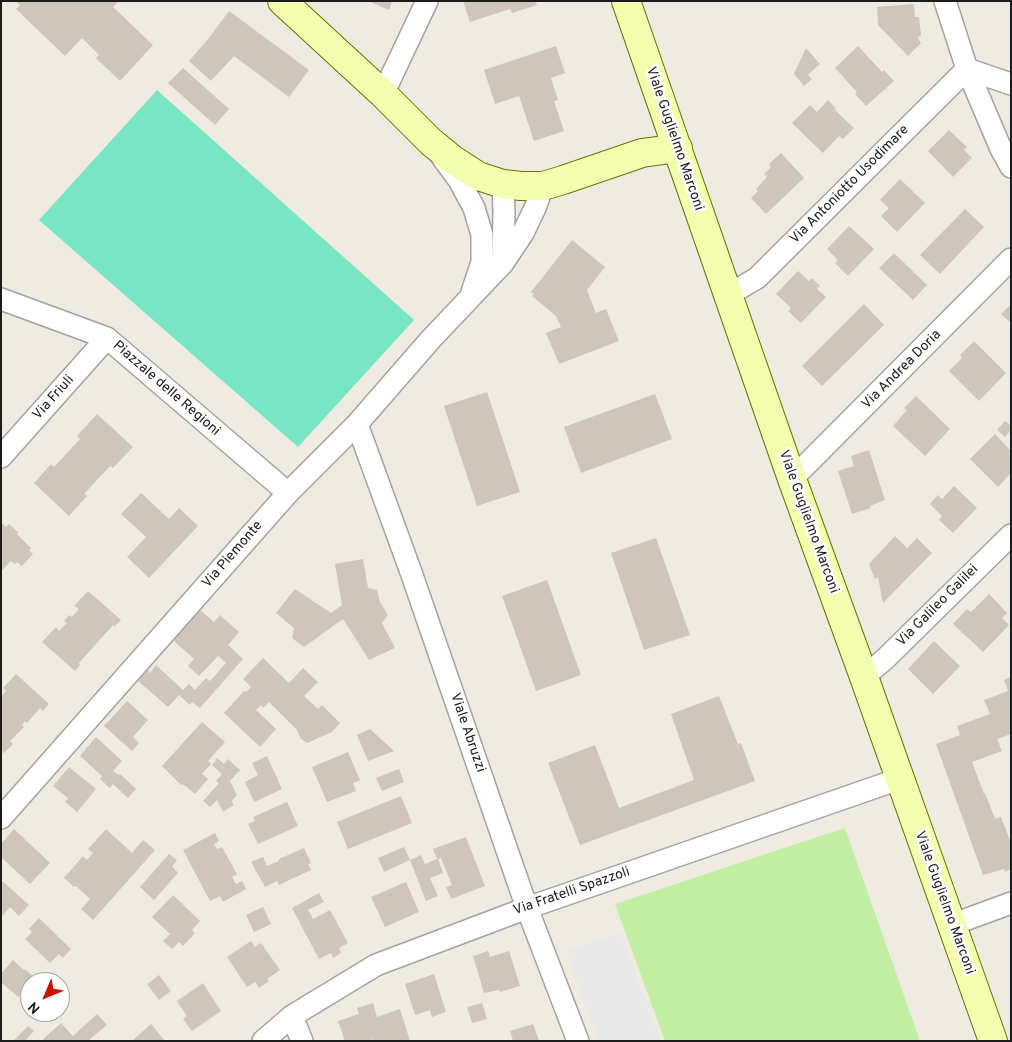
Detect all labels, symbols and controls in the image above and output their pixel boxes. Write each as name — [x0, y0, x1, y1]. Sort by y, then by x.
street label: Viale Guglielmo Marconi — [641, 65, 707, 213]
street label: Via Antoniotto Usodimare — [787, 122, 913, 248]
street label: Via Andrea Doria — [859, 327, 945, 413]
street label: Piazzale delle Regioni — [109, 338, 223, 440]
street label: Via Friuli — [30, 372, 78, 424]
street label: Viale Guglielmo Marconi — [774, 448, 842, 596]
street label: Via Piemonte — [199, 518, 267, 592]
street label: Via Galileo Galilei — [893, 561, 983, 651]
street label: Viale Abruzzi — [446, 691, 488, 775]
street label: Viale Guglielmo Marconi — [910, 829, 978, 977]
street label: Via Fratelli Spazzoli — [511, 864, 633, 920]
north arrow — [20, 972, 70, 1022]
text: N — [25, 998, 44, 1017]

